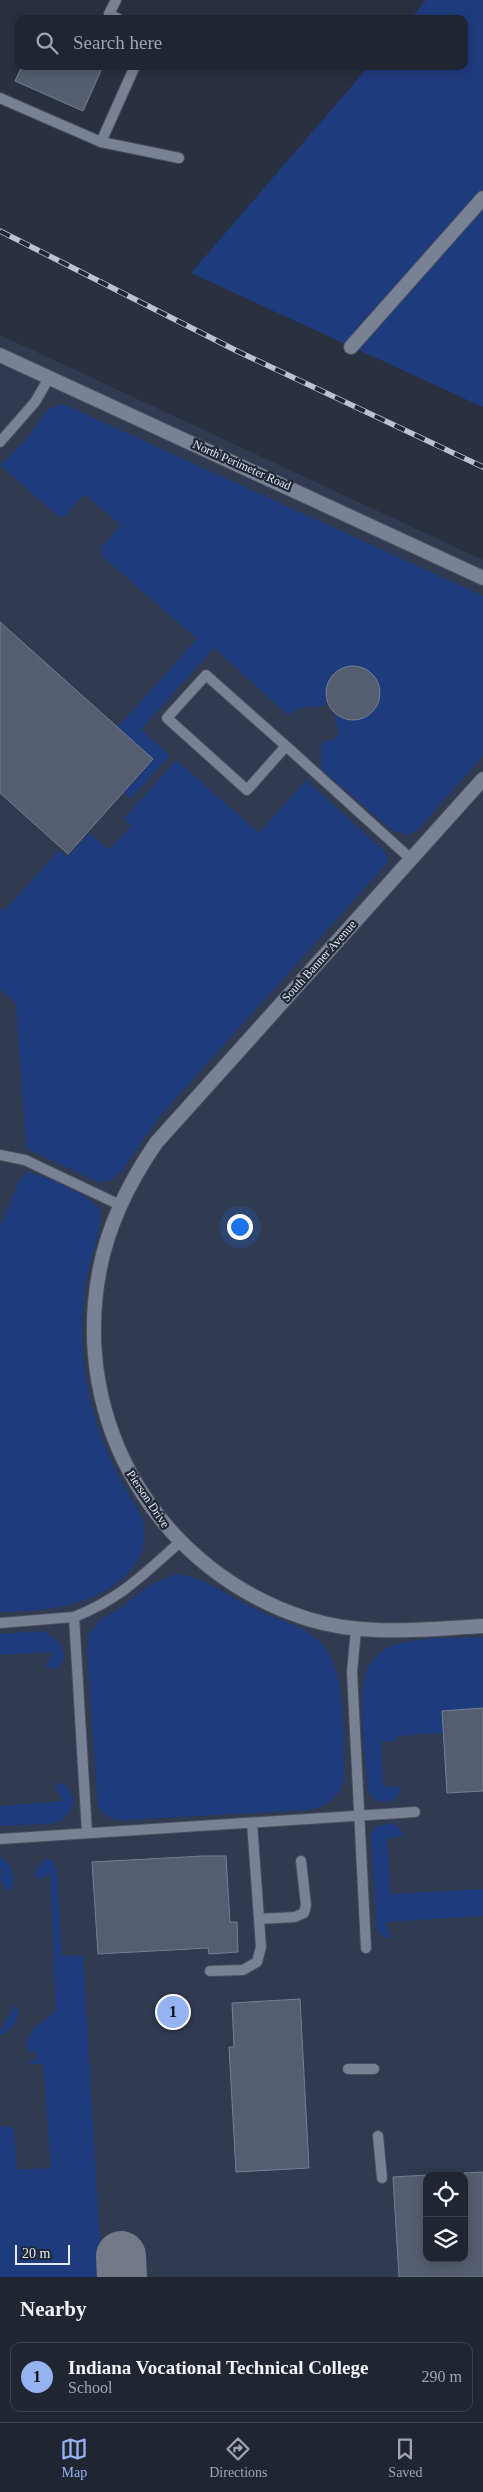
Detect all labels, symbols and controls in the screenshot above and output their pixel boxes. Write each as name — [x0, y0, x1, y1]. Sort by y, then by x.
search box — [15, 15, 468, 70]
icon: search — [33, 29, 61, 57]
text: Search here — [73, 32, 162, 53]
street label: North Perimeter Road — [191, 437, 293, 493]
street label: South Banner Avenue — [279, 918, 359, 1004]
your location — [227, 1214, 253, 1240]
street label: Pierson Drive — [124, 1468, 172, 1530]
pin: 1 — [157, 1993, 189, 2031]
map controls — [423, 2172, 468, 2262]
button: locate — [423, 2172, 468, 2217]
button: layers — [423, 2217, 468, 2262]
scale bar — [15, 2242, 70, 2265]
text: 20 m — [22, 2246, 50, 2261]
text: Nearby — [20, 2297, 87, 2321]
text: Indiana Vocational Technical College — [68, 2357, 368, 2378]
text: 1 — [33, 2368, 41, 2385]
text: 290 m — [422, 2368, 462, 2385]
text: School — [68, 2379, 112, 2396]
tab: Map — [60, 2435, 88, 2481]
tab: Directions — [209, 2435, 268, 2481]
tab: Saved — [388, 2435, 423, 2481]

